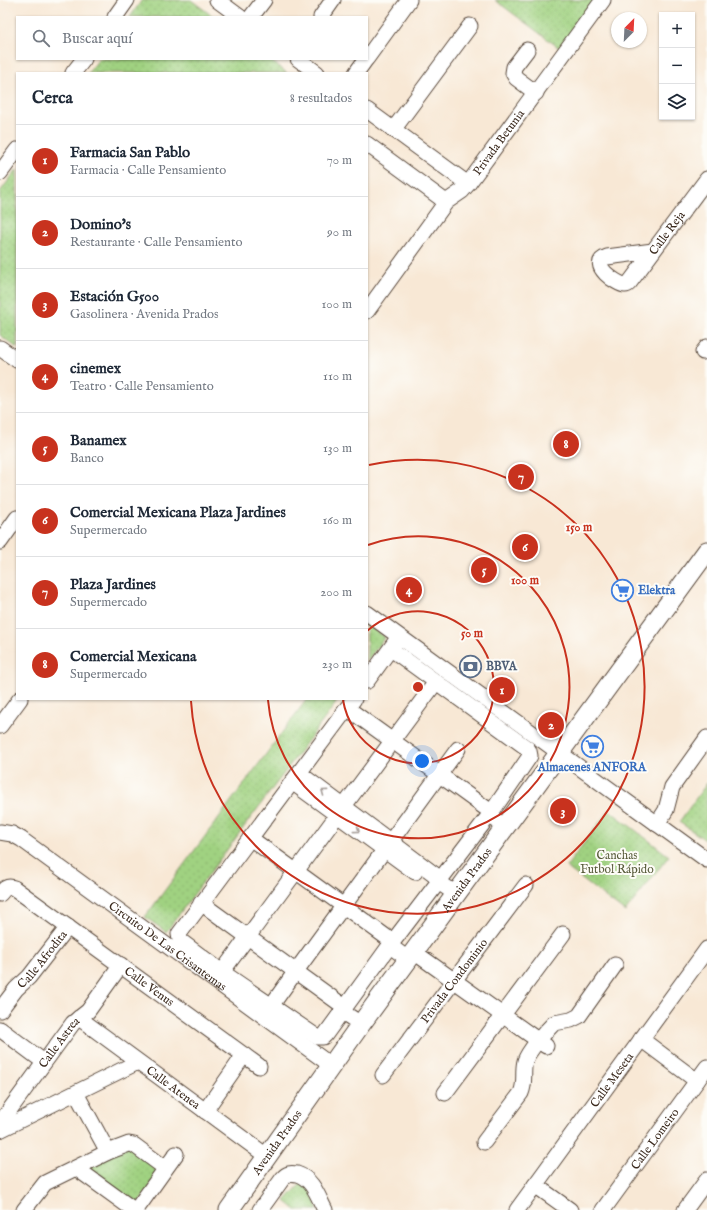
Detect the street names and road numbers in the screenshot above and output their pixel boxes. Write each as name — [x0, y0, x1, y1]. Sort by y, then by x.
street label: Privada Betunia — [470, 106, 529, 178]
street label: Calle Reja — [646, 208, 689, 258]
street label: Avenida Prados — [438, 845, 496, 916]
street label: Circuito De Las Crisantemas — [105, 898, 229, 995]
street label: Calle Afrodita — [14, 927, 71, 992]
street label: Privada Condominio — [418, 935, 491, 1026]
street label: Calle Venus — [121, 964, 177, 1010]
street label: Calle Astrea — [36, 1013, 83, 1071]
street label: Calle Meseta — [587, 1049, 638, 1110]
street label: Calle Atenea — [143, 1063, 204, 1113]
street label: Calle Lomeiro — [628, 1105, 683, 1173]
street label: Avenida Prados — [249, 1107, 306, 1179]

